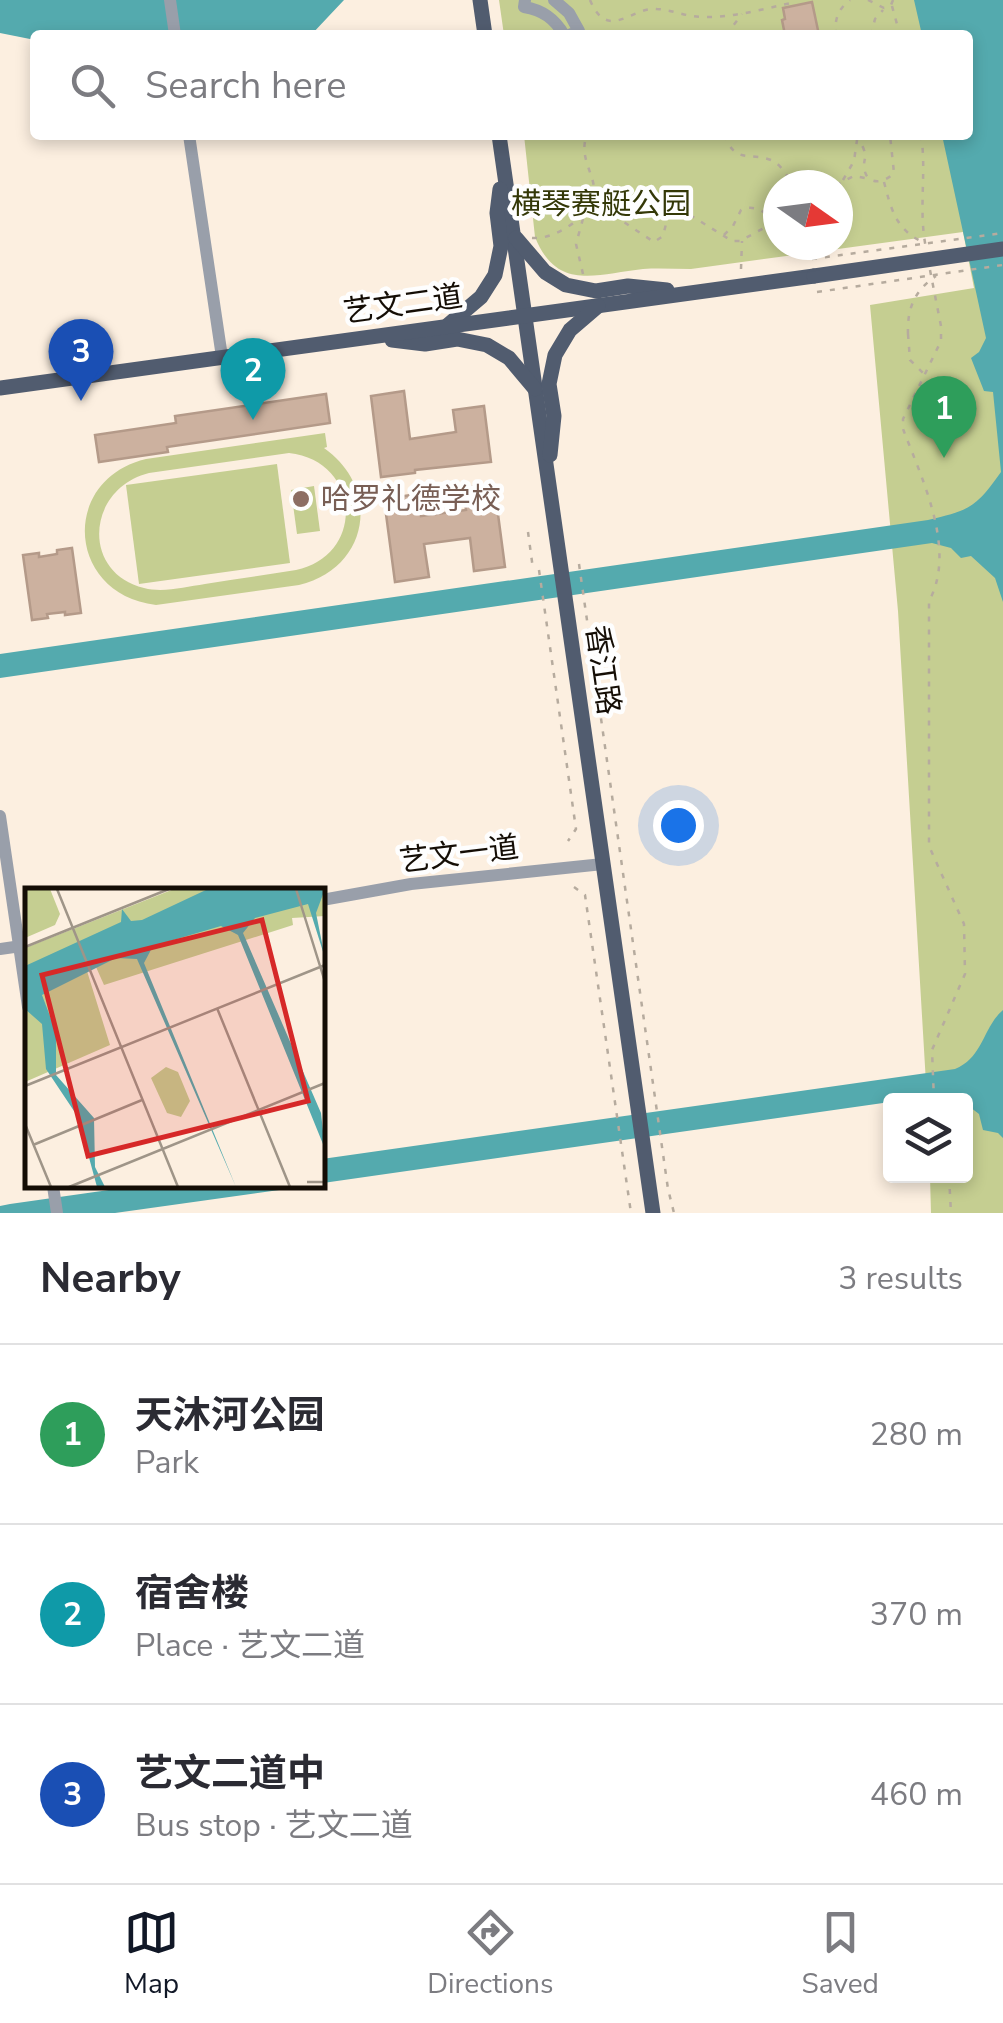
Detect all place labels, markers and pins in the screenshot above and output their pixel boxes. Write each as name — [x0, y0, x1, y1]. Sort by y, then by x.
pin: 3 — [48, 318, 114, 401]
pin: 2 — [220, 338, 286, 420]
pin: 1 — [912, 376, 976, 458]
place label: 哈罗礼德学校 — [321, 479, 501, 520]
marker: 哈罗礼德学校 — [290, 488, 312, 510]

